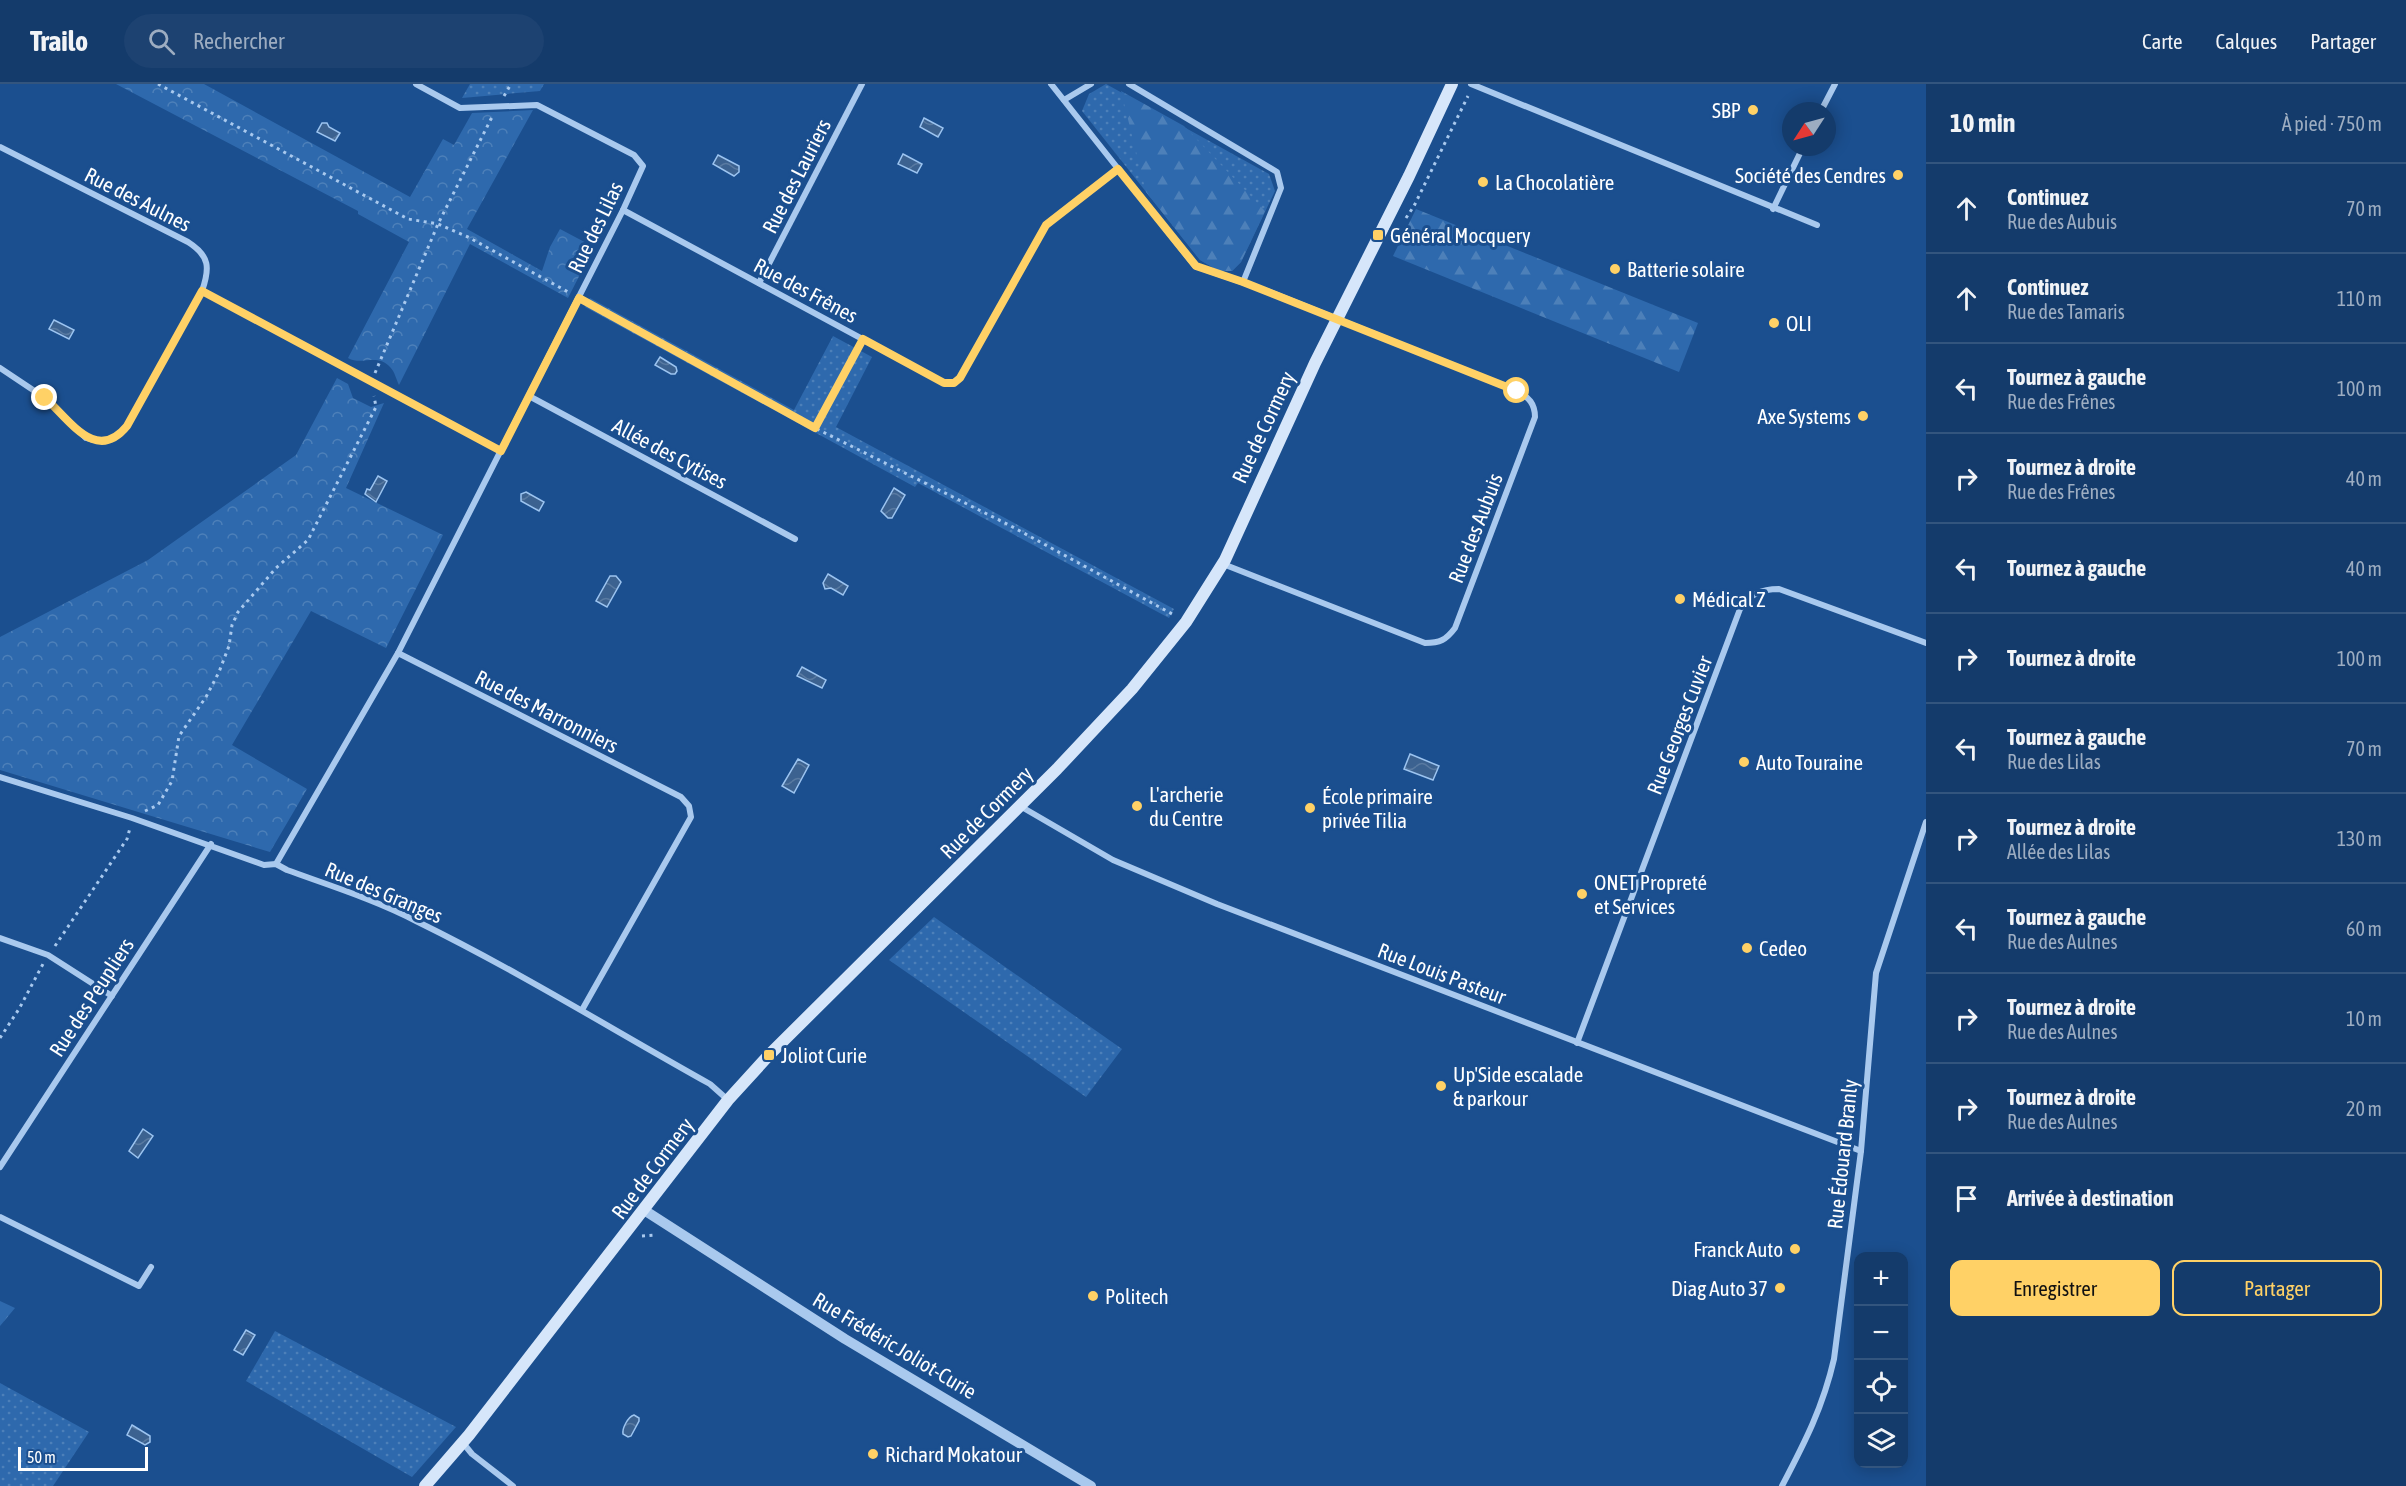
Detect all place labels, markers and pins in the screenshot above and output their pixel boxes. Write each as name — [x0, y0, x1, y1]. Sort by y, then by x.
place label: SBP — [1712, 98, 1741, 122]
marker: SBP — [1746, 103, 1760, 117]
place label: Société des Cendres — [1735, 163, 1886, 187]
marker: Société des Cendres — [1891, 168, 1905, 182]
place label: La Chocolatière — [1495, 170, 1614, 194]
marker: La Chocolatière — [1476, 175, 1490, 189]
place label: Général Mocquery — [1390, 223, 1531, 247]
marker: Général Mocquery — [1371, 228, 1385, 242]
place label: Batterie solaire — [1627, 257, 1745, 281]
marker: Batterie solaire — [1608, 262, 1622, 276]
place label: OLI — [1786, 311, 1812, 335]
marker: OLI — [1767, 316, 1781, 330]
place label: Axe Systems — [1757, 404, 1851, 428]
marker: Axe Systems — [1856, 409, 1870, 423]
place label: Médical Z — [1692, 587, 1766, 611]
marker: Médical Z — [1673, 592, 1687, 606]
place label: Auto Touraine — [1756, 750, 1863, 774]
marker: Auto Touraine — [1737, 755, 1751, 769]
place label: L'archerie du Centre — [1149, 782, 1224, 830]
place label: École primaire privée Tilia — [1322, 784, 1433, 832]
marker: L'archerie du Centre — [1130, 799, 1144, 813]
marker: École primaire privée Tilia — [1303, 801, 1317, 815]
place label: ONET Propreté et Services — [1594, 870, 1707, 918]
marker: ONET Propreté et Services — [1575, 887, 1589, 901]
place label: Cedeo — [1759, 936, 1807, 960]
marker: Cedeo — [1740, 941, 1754, 955]
place label: Joliot Curie — [781, 1043, 867, 1067]
marker: Joliot Curie — [762, 1048, 776, 1062]
place label: Up'Side escalade & parkour — [1453, 1062, 1583, 1110]
marker: Up'Side escalade & parkour — [1434, 1079, 1448, 1093]
place label: Franck Auto — [1693, 1237, 1783, 1261]
marker: Franck Auto — [1788, 1242, 1802, 1256]
place label: Diag Auto 37 — [1671, 1276, 1768, 1300]
marker: Diag Auto 37 — [1773, 1281, 1787, 1295]
place label: Politech — [1105, 1284, 1169, 1308]
marker: Politech — [1086, 1289, 1100, 1303]
place label: Richard Mokatour — [885, 1442, 1023, 1466]
marker: Richard Mokatour — [866, 1447, 880, 1461]

